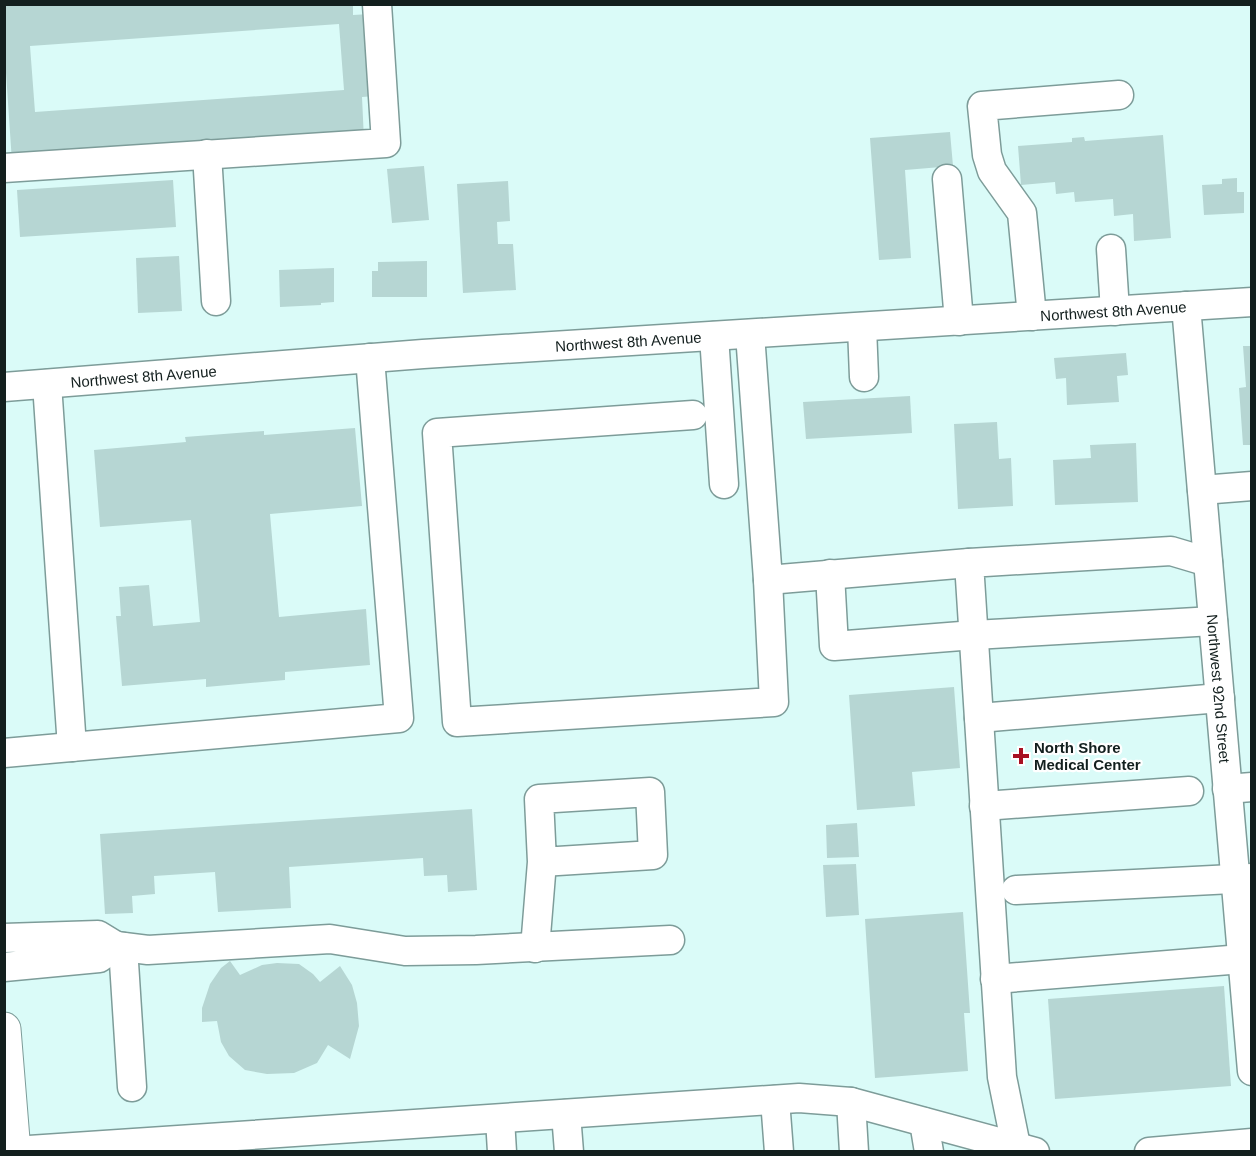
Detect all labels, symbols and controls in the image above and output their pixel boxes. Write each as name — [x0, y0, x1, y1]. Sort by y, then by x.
street label: Northwest 8th Avenue — [1040, 298, 1187, 324]
street label: Northwest 8th Avenue — [555, 328, 702, 354]
street label: Northwest 8th Avenue — [70, 362, 217, 390]
street label: Northwest 92nd Street — [1204, 613, 1234, 765]
place label: North Shore Medical Center — [1034, 739, 1141, 773]
marker: North Shore Medical Center — [1012, 747, 1030, 765]

